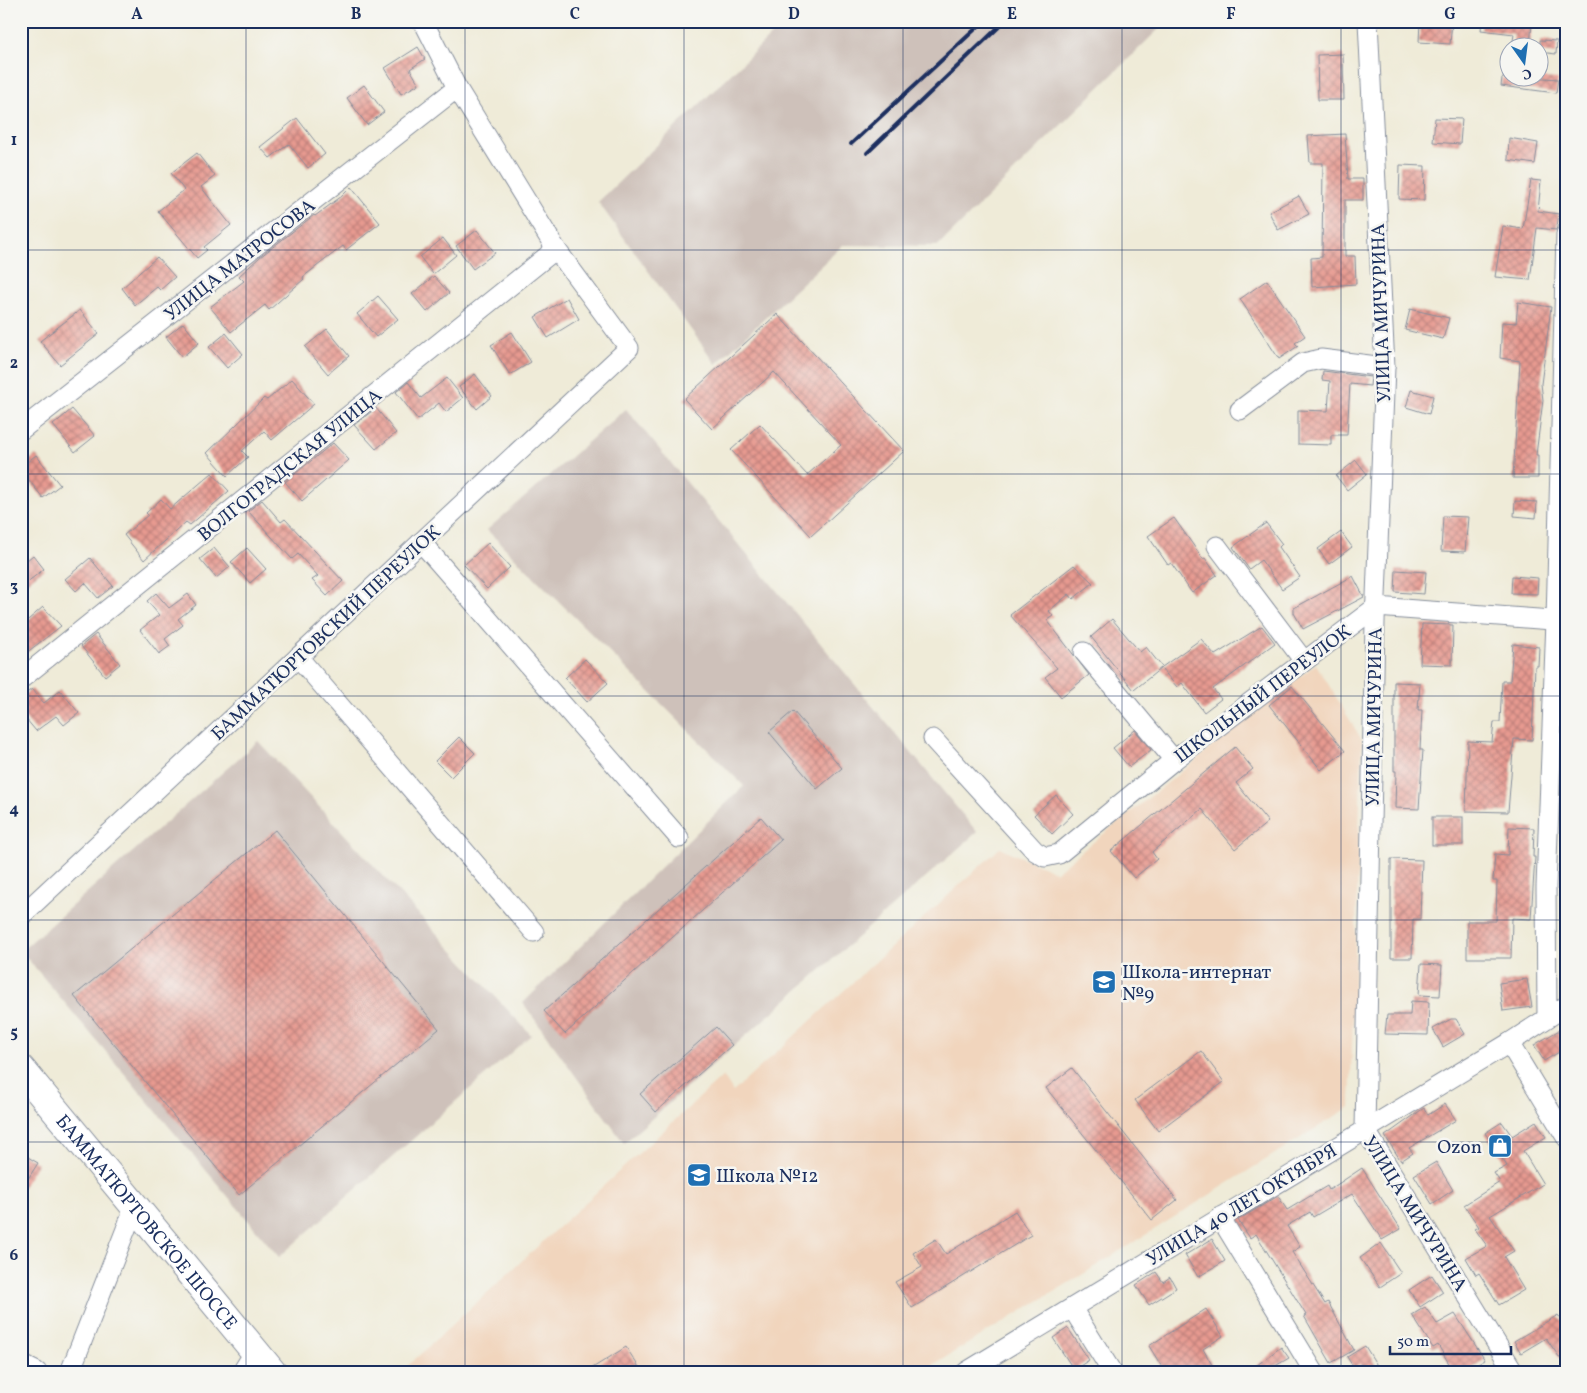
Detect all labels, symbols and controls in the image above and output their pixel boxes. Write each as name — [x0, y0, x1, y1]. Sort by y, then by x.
text: A — [131, 4, 143, 26]
text: B — [351, 4, 362, 26]
text: C — [570, 4, 580, 26]
text: D — [788, 4, 800, 26]
text: E — [1007, 4, 1017, 26]
text: F — [1226, 4, 1236, 26]
text: G — [1444, 4, 1456, 26]
north arrow — [1500, 38, 1550, 88]
text: С — [1520, 63, 1533, 83]
text: 1 — [11, 130, 17, 152]
street label: УЛИЦА МАТРОСОВА — [159, 193, 321, 328]
street label: УЛИЦА МИЧУРИНА — [1366, 223, 1398, 403]
text: 2 — [10, 353, 18, 375]
street label: ВОЛГОГРАДСКАЯ УЛИЦА — [193, 383, 388, 548]
street label: БАММАТЮРТОВСКИЙ ПЕРЕУЛОК — [206, 520, 447, 747]
text: 3 — [10, 576, 18, 598]
street label: ШКОЛЬНЫЙ ПЕРЕУЛОК — [1169, 619, 1357, 770]
street label: УЛИЦА МИЧУРИНА — [1360, 627, 1390, 807]
text: 4 — [9, 799, 19, 821]
place label: Школа-интернат №9 — [1122, 960, 1271, 1008]
school or university icon: Школа-интернат №9 — [1091, 969, 1117, 995]
text: 5 — [10, 1022, 18, 1044]
street label: БАММАТЮРТОВСКОЕ ШОССЕ — [49, 1110, 243, 1336]
street label: УЛИЦА МИЧУРИНА — [1356, 1131, 1473, 1297]
shop icon: Ozon — [1487, 1133, 1513, 1159]
place label: Ozon — [1437, 1135, 1482, 1161]
street label: УЛИЦА 40 ЛЕТ ОКТЯБРЯ — [1142, 1138, 1342, 1273]
school or university icon: Школа №12 — [686, 1162, 712, 1188]
place label: Школа №12 — [716, 1164, 819, 1190]
text: 6 — [10, 1245, 19, 1267]
scale bar — [1390, 1323, 1511, 1355]
text: 50 m — [1397, 1332, 1429, 1353]

